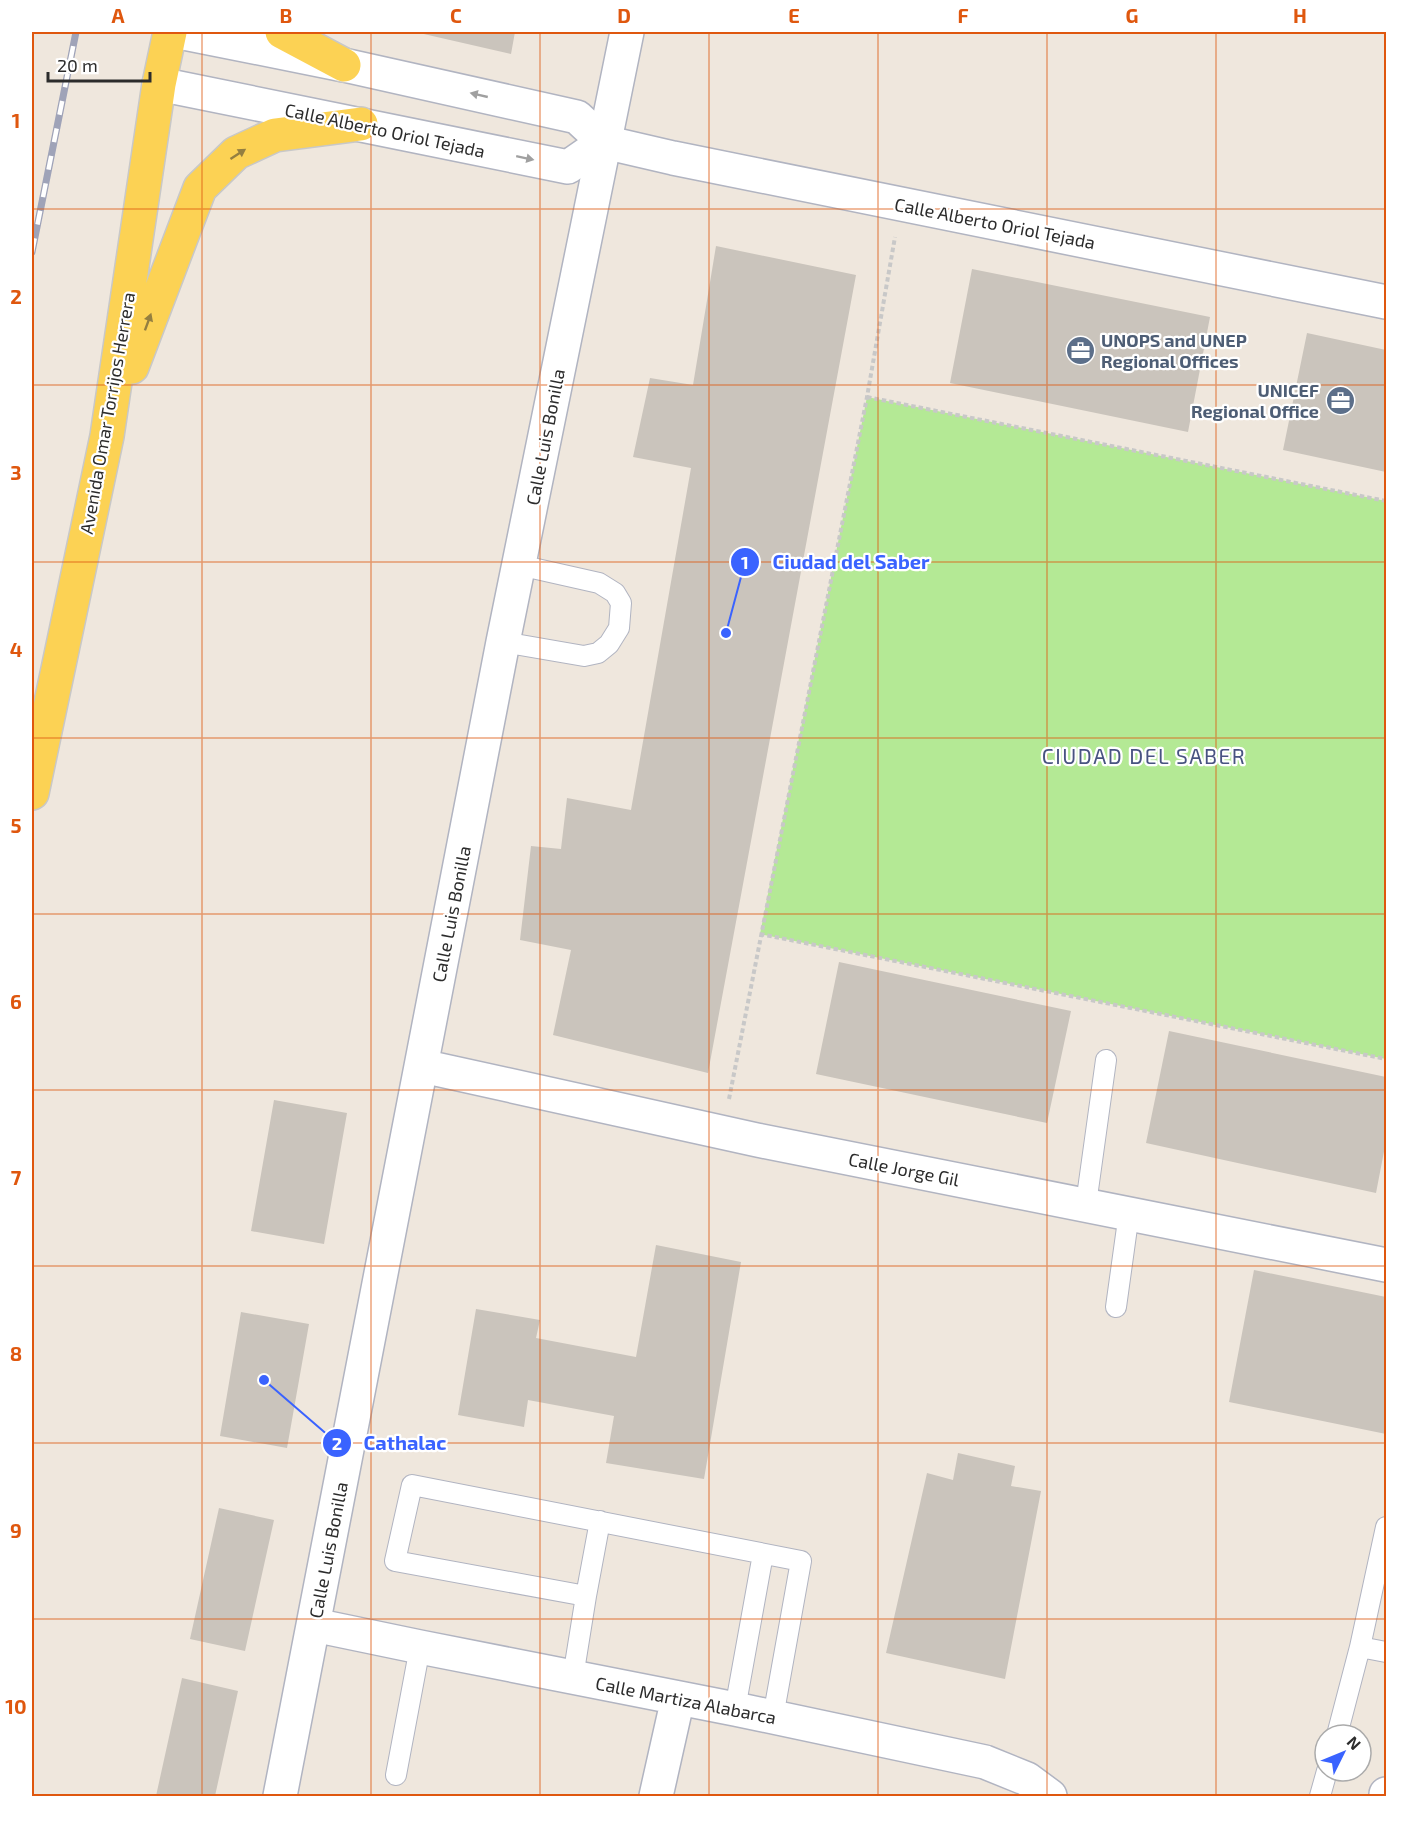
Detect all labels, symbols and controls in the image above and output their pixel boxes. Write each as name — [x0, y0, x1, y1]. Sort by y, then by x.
text: A — [111, 3, 125, 27]
text: B — [280, 3, 292, 27]
text: C — [450, 3, 462, 27]
text: D — [617, 3, 631, 27]
text: E — [788, 3, 800, 27]
text: F — [957, 3, 969, 27]
text: G — [1126, 3, 1138, 27]
text: H — [1293, 3, 1307, 27]
scale bar — [48, 45, 150, 83]
text: 20 m — [57, 54, 98, 76]
one-way arrow — [470, 90, 489, 100]
street label: Calle Alberto Oriol Tejada — [283, 98, 487, 162]
text: 1 — [12, 108, 20, 132]
one-way arrow — [230, 148, 246, 159]
one-way arrow — [516, 154, 535, 164]
street label: Calle Alberto Oriol Tejada — [893, 193, 1097, 253]
text: 2 — [10, 284, 22, 308]
street label: Avenida Omar Torrijos Herrera — [75, 290, 139, 536]
one-way arrow — [143, 313, 153, 331]
place label: UNOPS and UNEP Regional Offices — [1101, 329, 1247, 372]
office icon: UNOPS and UNEP Regional Offices — [1064, 334, 1096, 366]
street label: Calle Luis Bonilla — [521, 367, 569, 507]
place label: UNICEF Regional Office — [1191, 379, 1319, 422]
office icon: UNICEF Regional Office — [1324, 384, 1356, 416]
text: 3 — [10, 460, 22, 484]
callout: Ciudad del Saber — [730, 543, 942, 581]
text: Ciudad del Saber — [772, 549, 930, 573]
text: 1 — [741, 551, 749, 573]
text: 4 — [10, 637, 23, 661]
district label: CIUDAD DEL SABER — [1042, 743, 1246, 768]
text: 5 — [10, 813, 22, 837]
street label: Calle Luis Bonilla — [427, 844, 475, 984]
text: 6 — [10, 989, 22, 1013]
street label: Calle Jorge Gil — [847, 1147, 962, 1191]
text: 7 — [11, 1165, 22, 1189]
text: 8 — [10, 1341, 22, 1365]
callout: Cathalac — [322, 1424, 458, 1462]
text: Cathalac — [364, 1430, 446, 1454]
text: 2 — [332, 1432, 342, 1454]
street label: Calle Luis Bonilla — [304, 1480, 352, 1620]
text: 9 — [10, 1518, 22, 1542]
street label: Calle Martiza Alabarca — [594, 1672, 778, 1728]
text: 10 — [5, 1694, 27, 1718]
north arrow — [1313, 1723, 1373, 1783]
text: N — [1343, 1732, 1365, 1753]

